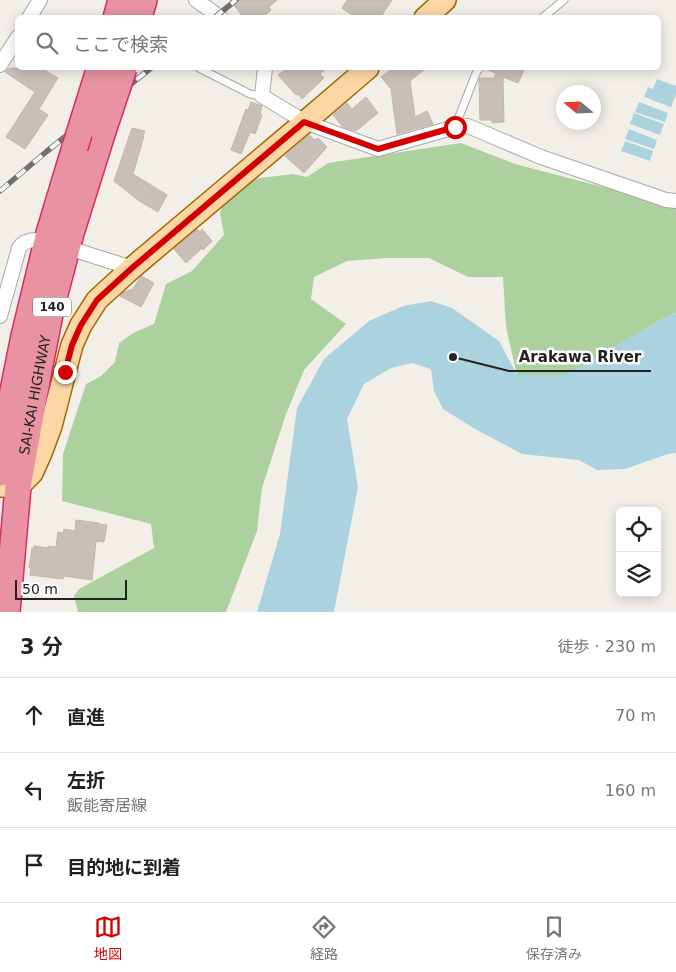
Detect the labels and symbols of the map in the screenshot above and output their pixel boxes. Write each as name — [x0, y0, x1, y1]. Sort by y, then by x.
north arrow — [556, 85, 601, 130]
route start — [444, 116, 467, 139]
road number: 140 — [33, 298, 71, 316]
street label: SAI-KAI HIGHWAY — [16, 333, 54, 456]
callout: Arakawa River — [509, 341, 651, 371]
text: Arakawa River — [519, 348, 642, 366]
route end — [54, 361, 77, 384]
scale bar — [15, 577, 128, 600]

